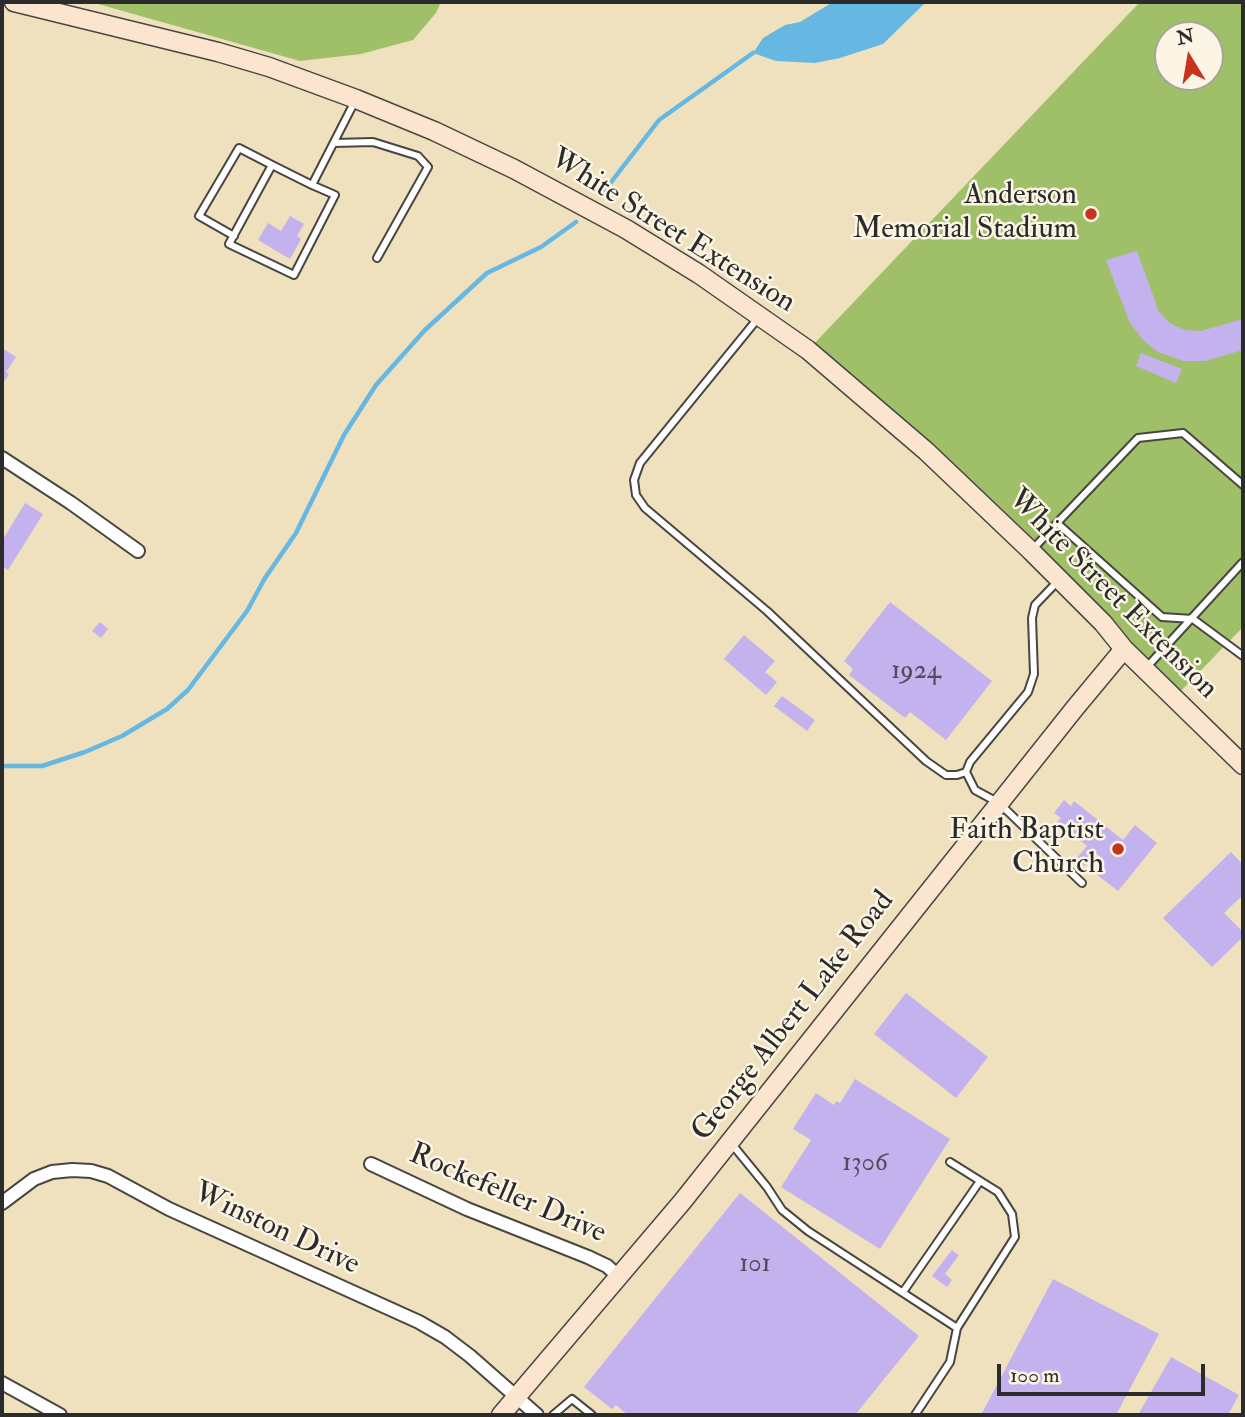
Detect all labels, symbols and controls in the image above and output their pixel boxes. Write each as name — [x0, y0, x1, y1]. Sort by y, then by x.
north arrow — [1154, 21, 1224, 91]
text: N — [1175, 24, 1196, 51]
street label: White Street Extension — [543, 142, 801, 322]
place label: Anderson Memorial Stadium — [853, 179, 1077, 249]
marker: Anderson Memorial Stadium — [1083, 206, 1099, 222]
street label: White Street Extension — [999, 482, 1225, 708]
house number: 1924 — [891, 656, 941, 688]
place label: Faith Baptist Church — [949, 814, 1104, 884]
marker: Faith Baptist Church — [1110, 841, 1126, 857]
street label: George Albert Lake Road — [685, 885, 903, 1149]
street label: Rockefeller Drive — [403, 1137, 611, 1253]
house number: 1306 — [842, 1148, 888, 1180]
street label: Winston Drive — [187, 1176, 365, 1284]
house number: 101 — [739, 1249, 771, 1281]
scale bar — [1000, 1350, 1208, 1394]
text: 100 m — [1010, 1362, 1060, 1389]

